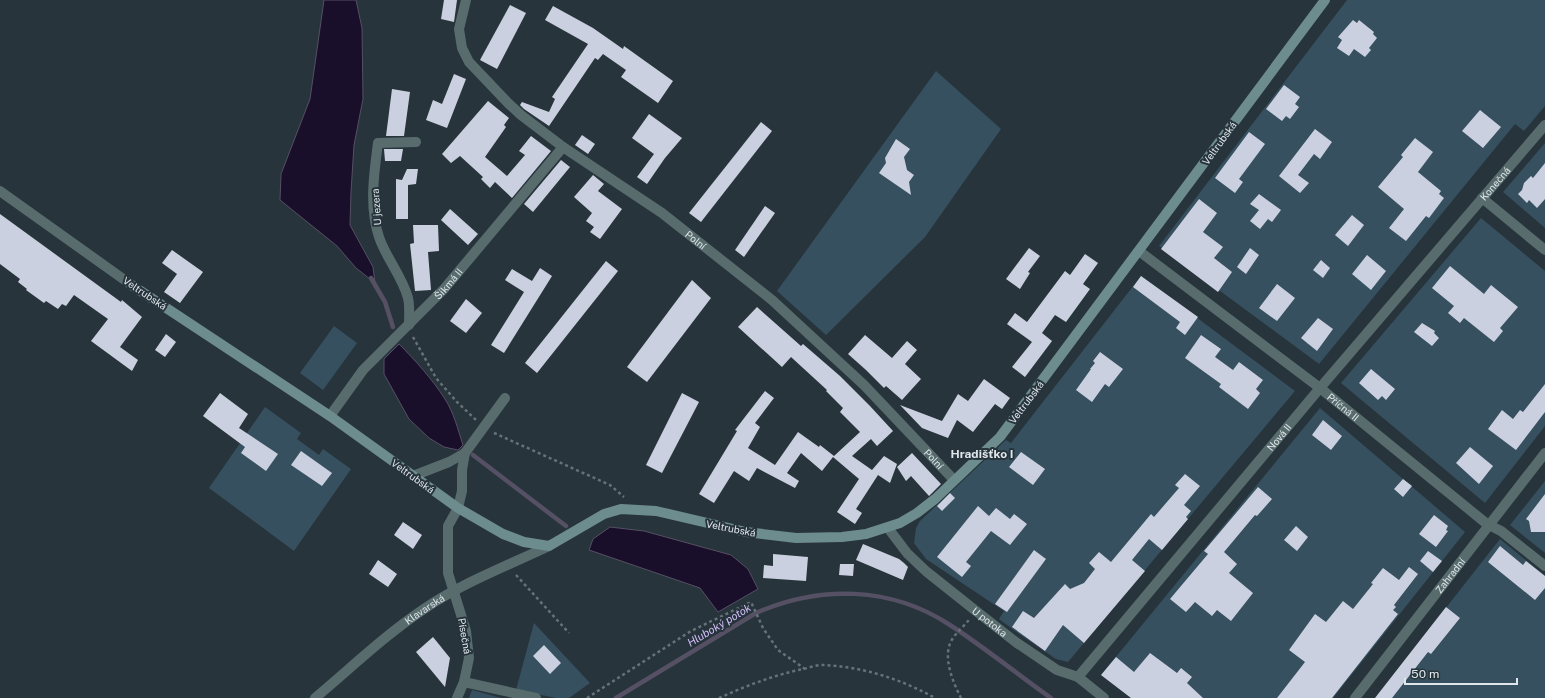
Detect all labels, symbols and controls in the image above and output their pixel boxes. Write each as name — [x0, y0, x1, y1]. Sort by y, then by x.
street label: Veltrubská — [1199, 119, 1239, 167]
street label: Konečná — [1477, 164, 1513, 203]
street label: U jezera — [369, 188, 383, 226]
street label: Polní — [683, 228, 709, 252]
street label: Šikmá II — [431, 266, 465, 302]
street label: Veltrubská — [121, 274, 169, 312]
street label: Veltrubská — [1006, 378, 1046, 426]
street label: Příčná II — [1325, 390, 1362, 423]
street label: Nová II — [1264, 421, 1294, 453]
street label: Polní — [922, 446, 947, 472]
district label: Hradišťko I — [951, 447, 1013, 461]
street label: Veltrubská — [389, 456, 437, 496]
street label: Veltrubská — [705, 517, 757, 539]
street label: Zahradní — [1433, 555, 1468, 595]
street label: Klavarská — [402, 592, 446, 627]
water label: Hluboký potok — [685, 601, 753, 649]
street label: U potoka — [970, 604, 1010, 639]
street label: Písečná — [456, 617, 474, 655]
scale bar — [1405, 660, 1517, 686]
text: 50 m — [1411, 667, 1439, 681]

